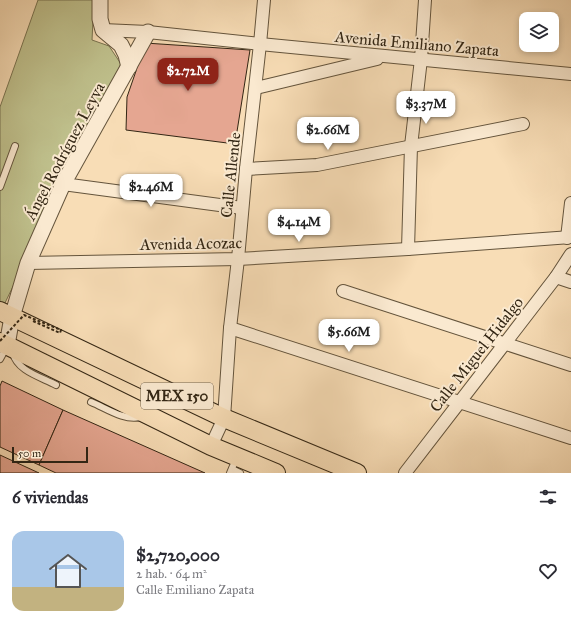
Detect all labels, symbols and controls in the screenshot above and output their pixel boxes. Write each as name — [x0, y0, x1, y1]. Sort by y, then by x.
map controls — [519, 12, 559, 52]
button: layers — [519, 12, 559, 52]
street label: Avenida Emiliano Zapata — [333, 27, 500, 60]
pin: $2.72M — [155, 58, 221, 92]
text: $2.72M — [166, 63, 210, 79]
street label: Ángel Rodríguez Leyva — [19, 79, 110, 225]
pin: $3.37M — [393, 91, 459, 125]
text: $3.37M — [405, 96, 447, 112]
pin: $2.66M — [295, 117, 361, 151]
text: $2.66M — [306, 122, 350, 138]
street label: Calle Allende — [217, 131, 244, 219]
pin: $2.46M — [118, 174, 184, 208]
text: $2.46M — [129, 179, 173, 195]
pin: $4.14M — [266, 209, 332, 243]
text: $4.14M — [277, 214, 321, 230]
street label: Avenida Acozac — [139, 233, 242, 254]
street label: Calle Miguel Hidalgo — [426, 293, 528, 416]
pin: $5.66M — [316, 319, 382, 353]
text: $5.66M — [328, 324, 370, 340]
road number: MEX 150 — [141, 383, 213, 409]
scale bar — [12, 445, 88, 464]
text: 50 m — [18, 447, 41, 460]
icon: filters — [537, 486, 559, 508]
text: 6 viviendas — [12, 487, 88, 508]
text: $2,720,000 — [136, 545, 220, 566]
icon: home — [44, 547, 92, 595]
icon: heart — [537, 560, 559, 582]
text: 2 hab. · 64 m² — [136, 566, 207, 582]
text: Calle Emiliano Zapata — [136, 582, 254, 598]

